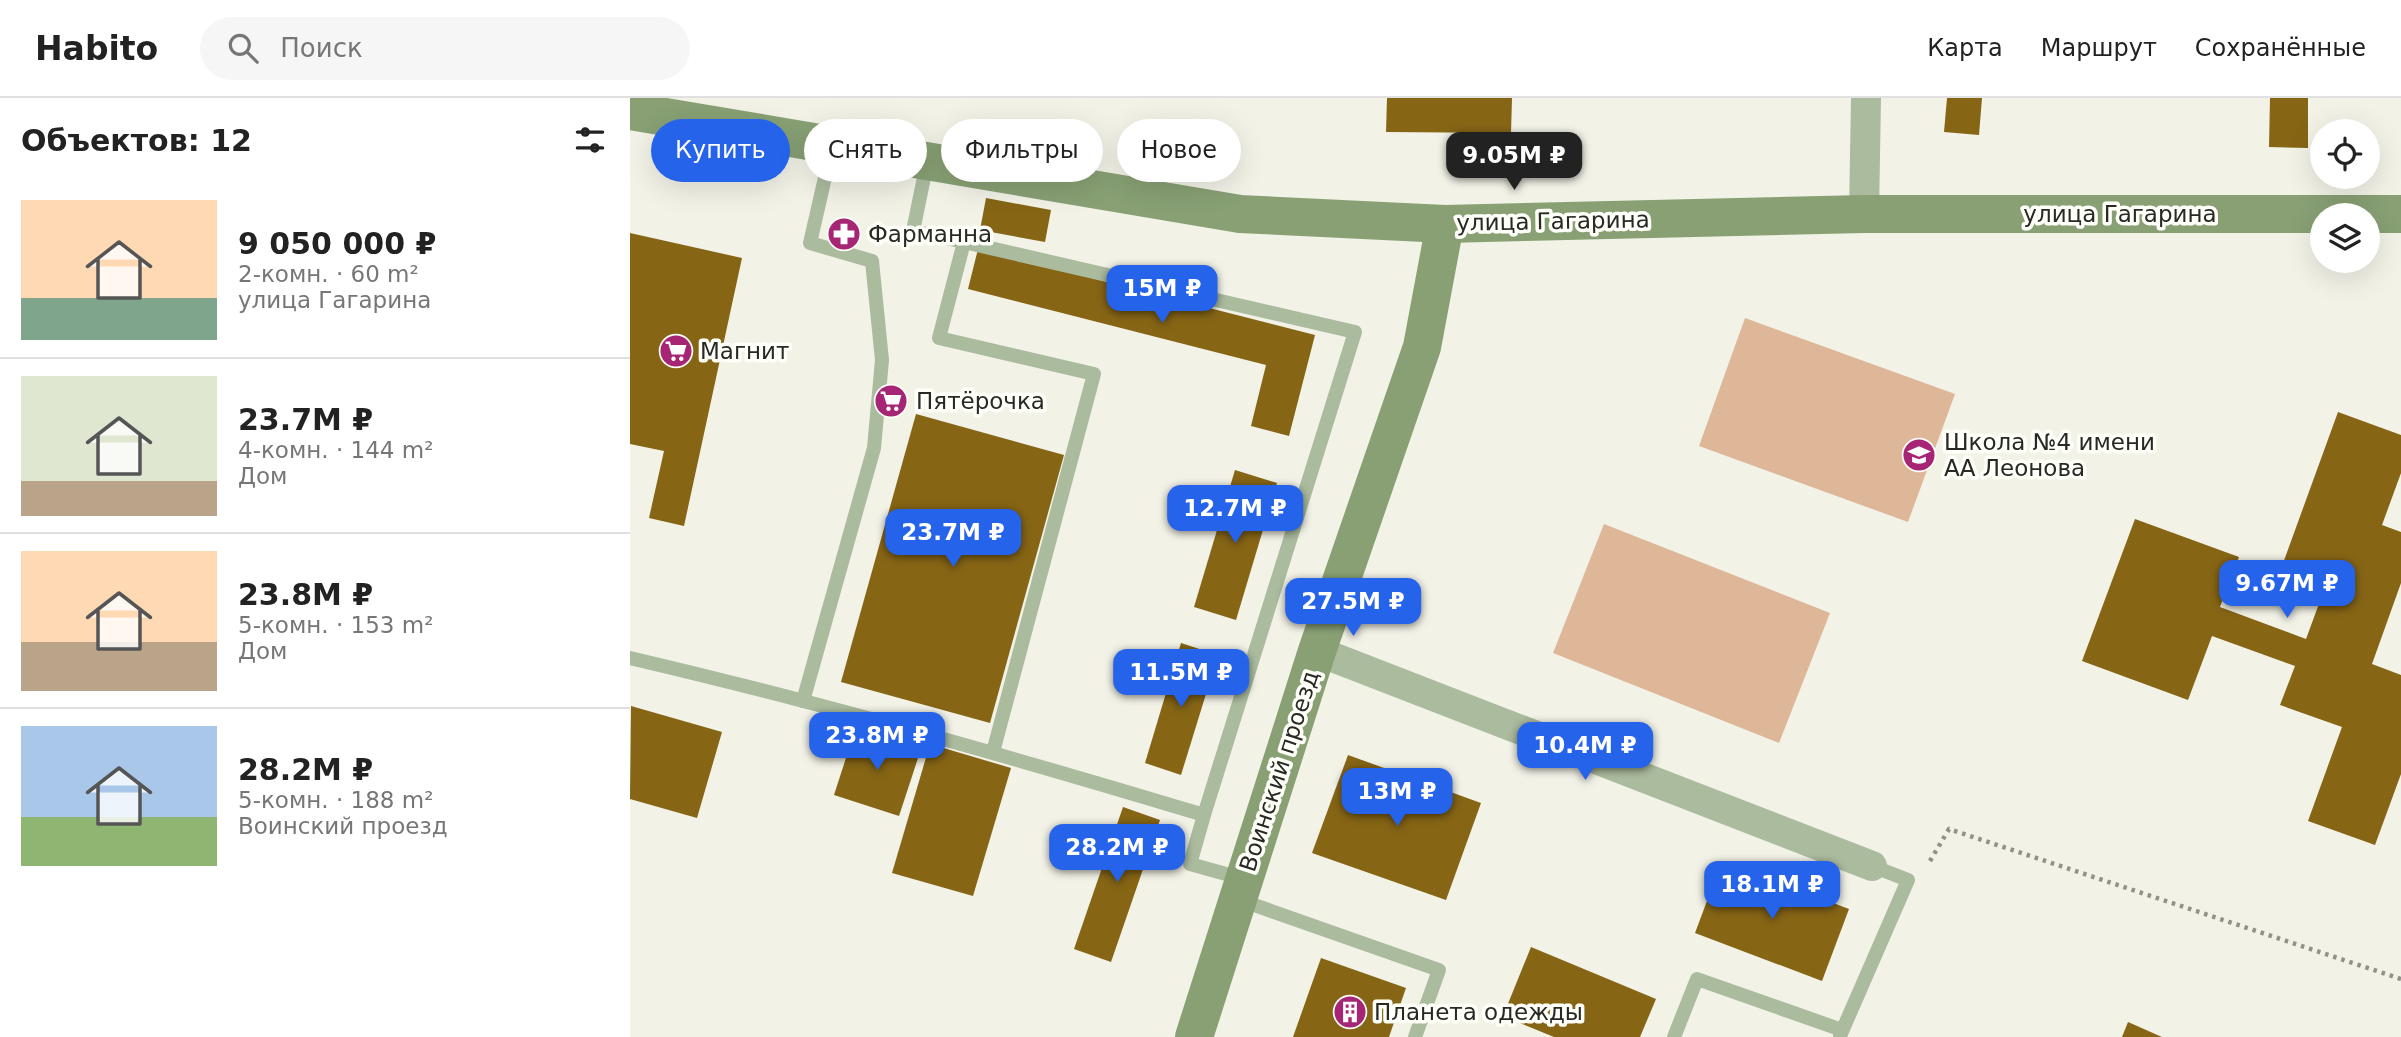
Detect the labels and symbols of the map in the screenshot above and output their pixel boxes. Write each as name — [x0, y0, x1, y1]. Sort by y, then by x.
pin: 9.05M ₽ — [1449, 132, 1579, 192]
street label: улица Гагарина — [2023, 201, 2217, 227]
street label: улица Гагарина — [1456, 206, 1650, 236]
pharmacy icon: Фарманна — [825, 215, 863, 253]
place label: Фарманна — [868, 221, 992, 247]
pin: 15M ₽ — [1113, 266, 1211, 325]
supermarket icon: Магнит — [657, 332, 695, 370]
place label: Магнит — [700, 338, 789, 364]
supermarket icon: Пятёрочка — [872, 382, 910, 420]
place label: Пятёрочка — [916, 388, 1045, 414]
place label: Школа №4 имени АА Леонова — [1944, 429, 2155, 481]
school or university icon: Школа №4 имени АА Леонова — [1900, 436, 1938, 474]
pin: 12.7M ₽ — [1170, 486, 1300, 545]
pin: 23.7M ₽ — [888, 510, 1018, 569]
pin: 9.67M ₽ — [2222, 560, 2352, 620]
pin: 27.5M ₽ — [1288, 578, 1418, 638]
pin: 11.5M ₽ — [1116, 650, 1246, 709]
street label: Воинский проезд — [1234, 667, 1324, 875]
pin: 23.8M ₽ — [812, 712, 942, 772]
pin: 10.4M ₽ — [1520, 722, 1650, 782]
pin: 13M ₽ — [1348, 768, 1446, 828]
pin: 28.2M ₽ — [1052, 824, 1182, 884]
pin: 18.1M ₽ — [1707, 862, 1837, 921]
building icon: Планета одежды — [1331, 993, 1369, 1031]
place label: Планета одежды — [1374, 999, 1583, 1025]

